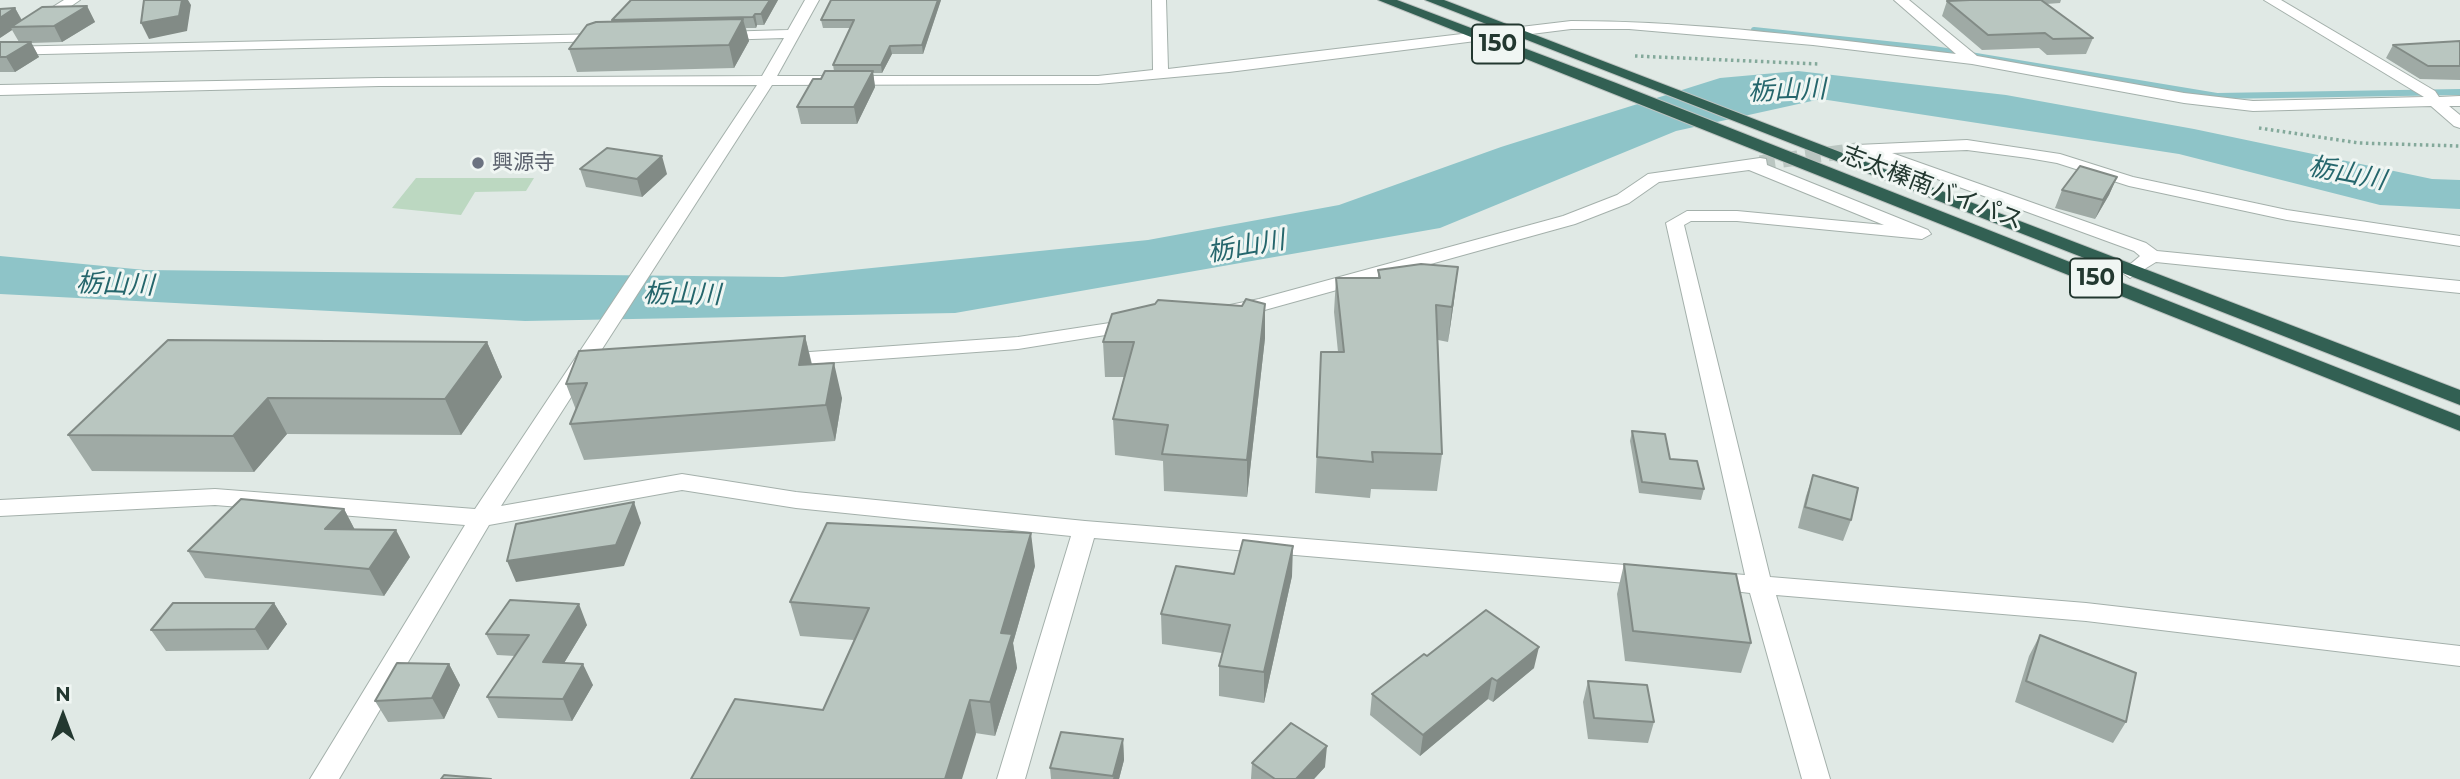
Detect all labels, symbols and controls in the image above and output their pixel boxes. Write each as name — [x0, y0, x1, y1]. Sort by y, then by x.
road number: 150 — [1472, 24, 1524, 64]
water label: 栃山川 — [1747, 74, 1827, 108]
street label: 志太榛南バイパス — [1837, 140, 2027, 236]
place label: 興源寺 — [492, 150, 555, 176]
water label: 栃山川 — [2306, 151, 2388, 197]
marker: 興源寺 — [470, 155, 486, 171]
water label: 栃山川 — [1205, 225, 1287, 269]
road number: 150 — [2070, 258, 2122, 298]
water label: 栃山川 — [75, 268, 155, 302]
water label: 栃山川 — [643, 279, 721, 311]
north arrow — [28, 681, 98, 751]
text: N — [55, 683, 71, 706]

